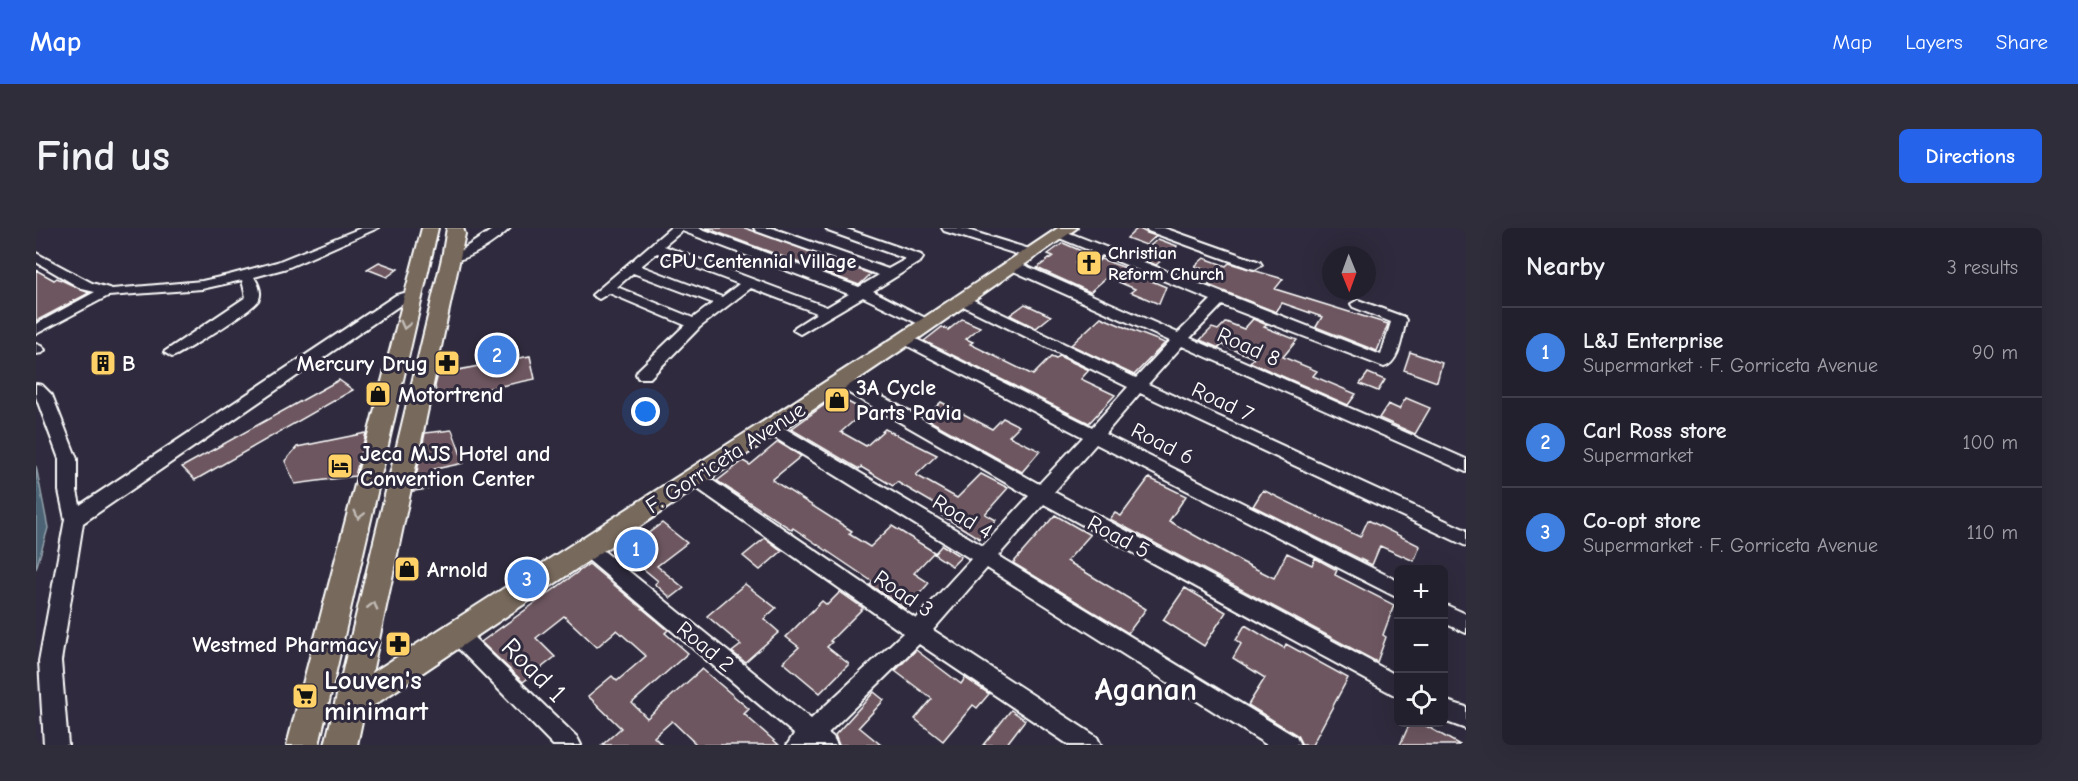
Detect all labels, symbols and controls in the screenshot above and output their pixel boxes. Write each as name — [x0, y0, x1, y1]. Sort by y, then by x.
text: Map — [30, 26, 81, 58]
text: Map — [1833, 30, 1872, 54]
text: Layers — [1905, 30, 1963, 54]
text: Share — [1996, 30, 2048, 54]
button: Directions — [1899, 129, 2042, 183]
text: Find us — [36, 132, 170, 181]
place label: Christian Reform Church — [1108, 243, 1224, 285]
north arrow — [1322, 246, 1376, 300]
church icon: Christian Reform Church — [1074, 248, 1104, 278]
district label: CPU Centennial Village — [660, 250, 857, 273]
text: Nearby — [1526, 252, 1605, 282]
text: 3 results — [1947, 256, 2018, 279]
one-way arrow — [400, 320, 413, 330]
street label: Road 8 — [1213, 322, 1284, 372]
text: L&J Enterprise — [1583, 328, 1723, 354]
pin: 2 — [478, 332, 516, 378]
text: 1 — [1542, 341, 1549, 364]
text: 90 m — [1972, 341, 2018, 364]
building icon: B — [88, 348, 118, 378]
pharmacy icon: Mercury Drug — [432, 348, 462, 378]
place label: B — [122, 351, 135, 377]
place label: Mercury Drug — [297, 351, 428, 377]
text: Supermarket · F. Gorriceta Avenue — [1583, 354, 1878, 377]
place label: 3A Cycle Parts Pavia — [856, 375, 962, 426]
street label: Road 7 — [1188, 376, 1258, 428]
shop icon: Motortrend — [363, 379, 393, 409]
place label: Motortrend — [398, 382, 504, 408]
shop icon: 3A Cycle Parts Pavia — [822, 385, 852, 415]
street label: F. Gorriceta Avenue — [641, 396, 810, 519]
your location — [631, 397, 660, 426]
street label: Road 6 — [1127, 417, 1198, 471]
text: Carl Ross store — [1583, 418, 1726, 444]
text: 2 — [1541, 431, 1550, 454]
text: 100 m — [1963, 431, 2018, 454]
place label: Jeca MJS Hotel and Convention Center — [360, 441, 551, 492]
text: Supermarket — [1583, 444, 1693, 467]
hotel icon: Jeca MJS Hotel and Convention Center — [325, 451, 355, 481]
street label: Road 4 — [928, 489, 997, 545]
text: Co-opt store — [1583, 508, 1701, 534]
one-way arrow — [353, 509, 366, 519]
street label: Road 5 — [1083, 510, 1154, 564]
text: 3 — [1541, 521, 1550, 544]
text: 110 m — [1967, 521, 2018, 544]
pin: 1 — [616, 526, 656, 572]
text: Supermarket · F. Gorriceta Avenue — [1583, 534, 1878, 557]
shop icon: Arnold — [392, 554, 422, 584]
pin: 3 — [508, 556, 546, 602]
place label: Arnold — [427, 557, 488, 583]
street label: Road 3 — [869, 565, 938, 623]
map controls — [1394, 565, 1448, 727]
button: + — [1394, 565, 1448, 619]
one-way arrow — [365, 601, 378, 611]
street label: Road 2 — [671, 616, 739, 678]
button: − — [1394, 619, 1448, 673]
pharmacy icon: Westmed Pharmacy — [383, 629, 413, 659]
place label: Westmed Pharmacy — [193, 632, 379, 658]
street label: Road 1 — [495, 632, 572, 709]
place label: Louven's minimart — [324, 665, 429, 727]
district label: Aganan — [1095, 671, 1197, 708]
button: locate — [1394, 673, 1448, 727]
supermarket icon: Louven's minimart — [290, 681, 320, 711]

